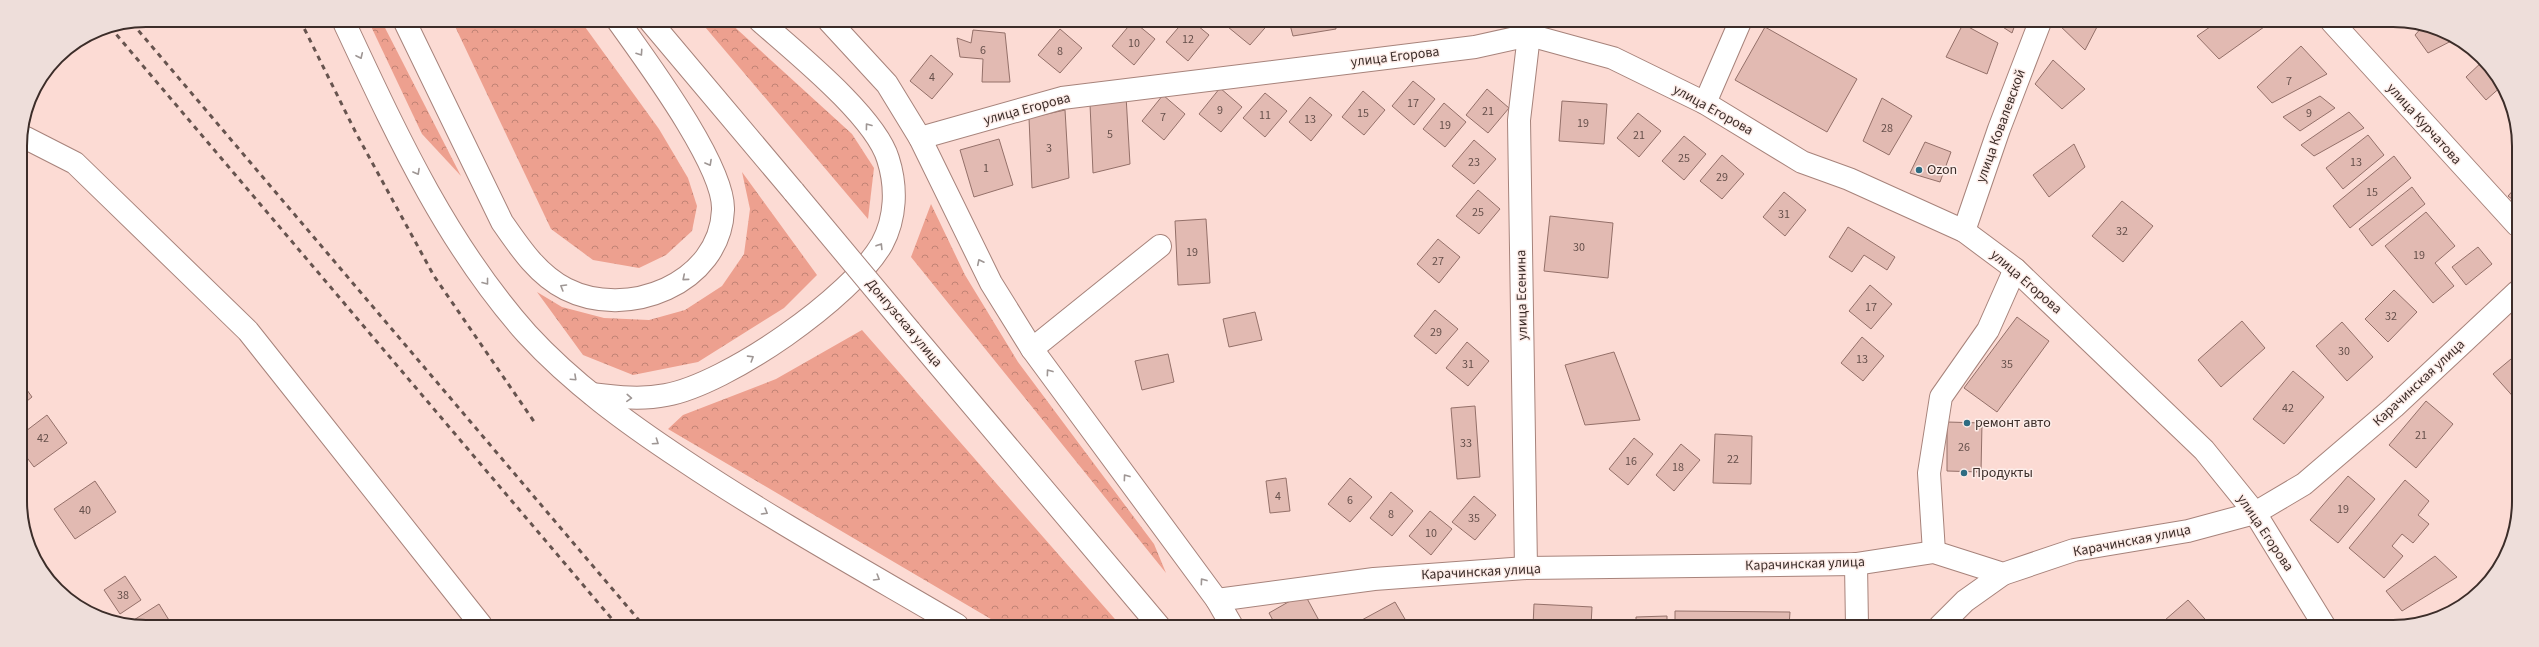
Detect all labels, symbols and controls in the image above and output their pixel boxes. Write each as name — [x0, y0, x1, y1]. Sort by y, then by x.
house number: 12 — [1182, 31, 1194, 48]
house number: 10 — [1128, 35, 1140, 52]
house number: 6 — [980, 42, 986, 59]
street label: улица Егорова — [1350, 42, 1440, 72]
house number: 8 — [1057, 43, 1063, 60]
one-way arrow — [636, 48, 643, 55]
one-way arrow — [355, 51, 363, 59]
street label: улица Ковалевской — [1971, 67, 2031, 185]
house number: 4 — [929, 69, 935, 86]
house number: 7 — [2286, 73, 2292, 90]
street label: улица Курчатова — [2382, 79, 2466, 169]
street label: улица Егорова — [1669, 80, 1757, 140]
street label: улица Егорова — [981, 88, 1073, 130]
house number: 17 — [1407, 95, 1419, 112]
house number: 9 — [1217, 102, 1223, 119]
house number: 21 — [1482, 103, 1494, 120]
house number: 15 — [1357, 105, 1369, 122]
house number: 9 — [2306, 105, 2312, 122]
house number: 11 — [1259, 107, 1271, 124]
house number: 7 — [1160, 109, 1166, 126]
house number: 13 — [1304, 111, 1316, 128]
house number: 19 — [1577, 115, 1589, 132]
house number: 19 — [1439, 117, 1451, 134]
house number: 28 — [1881, 120, 1893, 137]
one-way arrow — [866, 123, 873, 130]
house number: 5 — [1107, 126, 1113, 143]
house number: 21 — [1633, 127, 1645, 144]
house number: 3 — [1046, 140, 1052, 157]
house number: 25 — [1678, 150, 1690, 167]
house number: 23 — [1468, 154, 1480, 171]
house number: 13 — [2350, 154, 2362, 171]
one-way arrow — [704, 159, 712, 166]
house number: 1 — [983, 160, 989, 177]
place label: Ozon — [1927, 160, 1957, 180]
marker: Ozon — [1914, 165, 1924, 175]
one-way arrow — [412, 168, 419, 176]
house number: 29 — [1716, 169, 1728, 186]
house number: 15 — [2366, 184, 2378, 201]
house number: 25 — [1472, 204, 1484, 221]
house number: 31 — [1778, 206, 1790, 223]
house number: 32 — [2116, 223, 2128, 240]
house number: 30 — [1573, 239, 1585, 256]
one-way arrow — [875, 243, 882, 250]
house number: 19 — [1186, 244, 1198, 261]
street label: улица Егорова — [1986, 245, 2066, 319]
house number: 19 — [2413, 247, 2425, 264]
street label: улица Есенина — [1511, 250, 1533, 340]
house number: 27 — [1432, 253, 1444, 270]
one-way arrow — [978, 258, 985, 266]
one-way arrow — [682, 273, 689, 280]
street label: Донгузская улица — [861, 275, 947, 371]
one-way arrow — [482, 277, 489, 284]
one-way arrow — [560, 284, 567, 291]
house number: 17 — [1865, 299, 1877, 316]
house number: 32 — [2385, 308, 2397, 325]
house number: 29 — [1430, 324, 1442, 341]
street label: Карачинская улица — [2368, 335, 2470, 431]
house number: 30 — [2338, 343, 2350, 360]
house number: 13 — [1856, 351, 1868, 368]
one-way arrow — [747, 355, 754, 363]
house number: 31 — [1462, 356, 1474, 373]
house number: 35 — [2001, 356, 2013, 373]
one-way arrow — [1046, 369, 1054, 376]
one-way arrow — [569, 373, 577, 380]
one-way arrow — [626, 393, 632, 402]
house number: 42 — [2282, 400, 2294, 417]
place label: ремонт авто — [1975, 413, 2051, 433]
marker: ремонт авто — [1962, 418, 1972, 428]
house number: 21 — [2415, 427, 2427, 444]
house number: 42 — [37, 430, 49, 447]
house number: 33 — [1460, 435, 1472, 452]
one-way arrow — [652, 437, 659, 445]
house number: 26 — [1958, 439, 1970, 456]
house number: 22 — [1727, 451, 1739, 468]
house number: 16 — [1625, 453, 1637, 470]
house number: 18 — [1672, 459, 1684, 476]
place label: Продукты — [1972, 463, 2033, 483]
marker: Продукты — [1959, 468, 1969, 478]
one-way arrow — [1124, 474, 1131, 481]
house number: 4 — [1275, 488, 1281, 505]
street label: улица Егорова — [2232, 490, 2298, 576]
house number: 6 — [1347, 492, 1353, 509]
house number: 19 — [2337, 501, 2349, 518]
house number: 40 — [79, 502, 91, 519]
house number: 8 — [1388, 506, 1394, 523]
one-way arrow — [761, 508, 768, 515]
house number: 35 — [1468, 510, 1480, 527]
street label: Карачинская улица — [2071, 520, 2193, 562]
house number: 10 — [1425, 525, 1437, 542]
street label: Карачинская улица — [1745, 552, 1865, 576]
street label: Карачинская улица — [1421, 559, 1541, 585]
one-way arrow — [873, 574, 880, 581]
one-way arrow — [1201, 579, 1208, 586]
house number: 38 — [117, 587, 129, 604]

